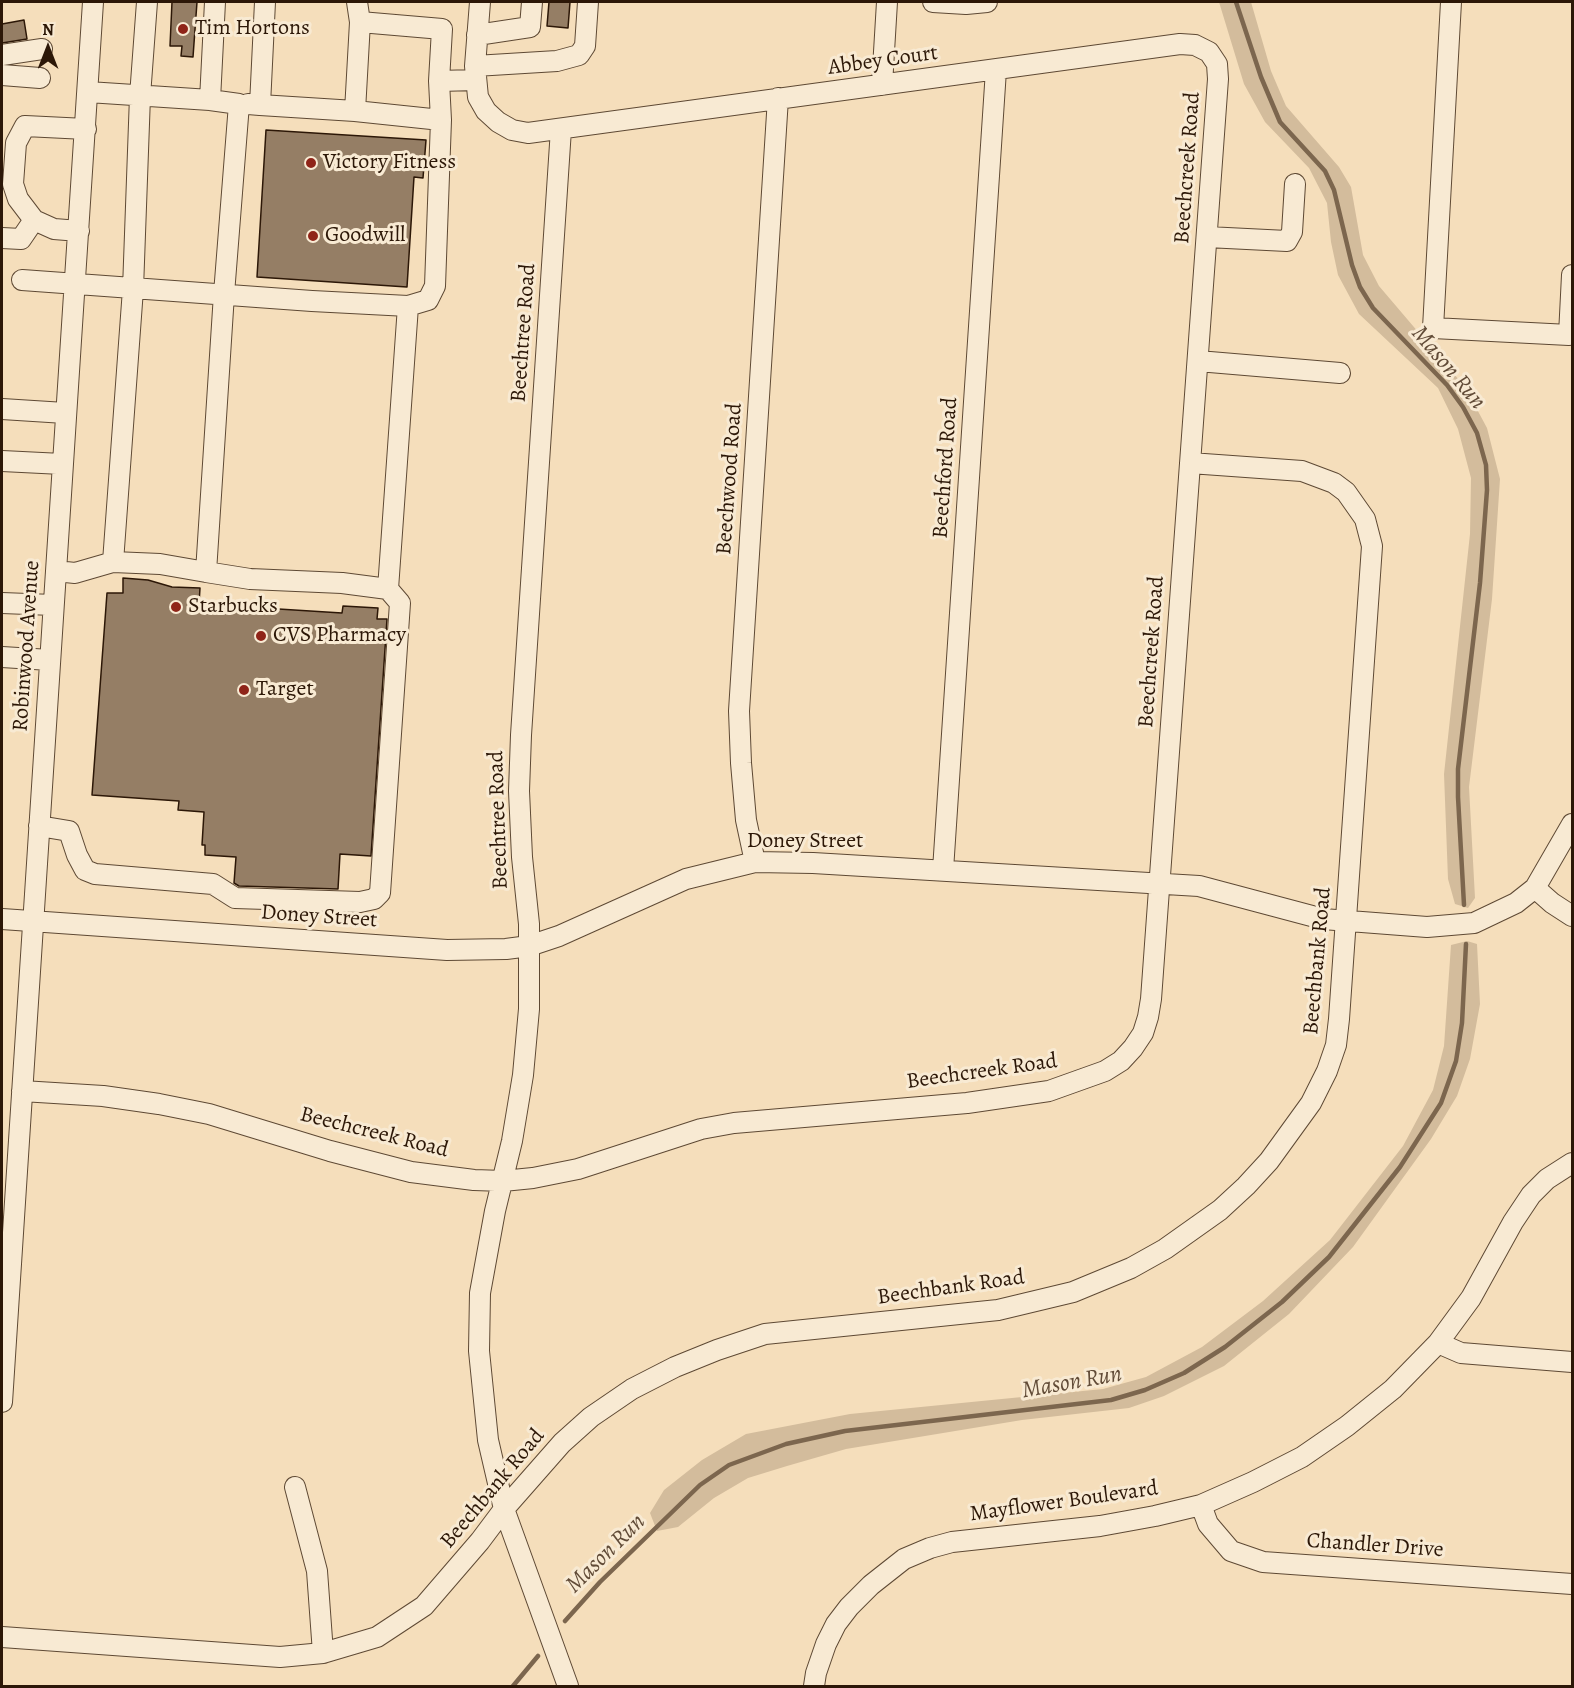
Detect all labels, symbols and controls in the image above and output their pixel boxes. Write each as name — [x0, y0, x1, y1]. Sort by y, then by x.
place label: Tim Hortons — [195, 16, 310, 42]
north arrow — [18, 18, 78, 78]
text: N — [42, 19, 54, 41]
marker: Tim Hortons — [176, 22, 190, 36]
street label: Abbey Court — [826, 40, 940, 82]
street label: Beechcreek Road — [1170, 91, 1206, 245]
place label: Victory Fitness — [323, 150, 456, 176]
marker: Victory Fitness — [304, 156, 318, 170]
place label: Goodwill — [325, 223, 405, 249]
marker: Goodwill — [306, 229, 320, 243]
street label: Beechtree Road — [506, 263, 542, 403]
water label: Mason Run — [1405, 320, 1491, 416]
street label: Beechford Road — [928, 396, 964, 540]
street label: Beechwood Road — [712, 402, 748, 556]
street label: Robinwood Avenue — [8, 560, 46, 732]
street label: Beechcreek Road — [1134, 575, 1170, 729]
place label: Starbucks — [188, 594, 278, 620]
marker: Starbucks — [169, 600, 183, 614]
place label: CVS Pharmacy — [273, 623, 406, 649]
marker: CVS Pharmacy — [254, 629, 268, 643]
place label: Target — [256, 677, 314, 703]
marker: Target — [237, 683, 251, 697]
street label: Beechtree Road — [483, 750, 515, 890]
street label: Doney Street — [747, 829, 863, 855]
street label: Beechbank Road — [1298, 886, 1338, 1036]
street label: Doney Street — [260, 900, 378, 934]
street label: Beechcreek Road — [905, 1048, 1059, 1096]
street label: Beechcreek Road — [297, 1102, 451, 1164]
street label: Beechbank Road — [876, 1265, 1026, 1311]
water label: Mason Run — [1020, 1360, 1124, 1406]
street label: Beechbank Road — [435, 1424, 551, 1554]
street label: Mayflower Boulevard — [968, 1476, 1160, 1528]
water label: Mason Run — [560, 1508, 652, 1600]
street label: Chandler Drive — [1306, 1528, 1444, 1564]

